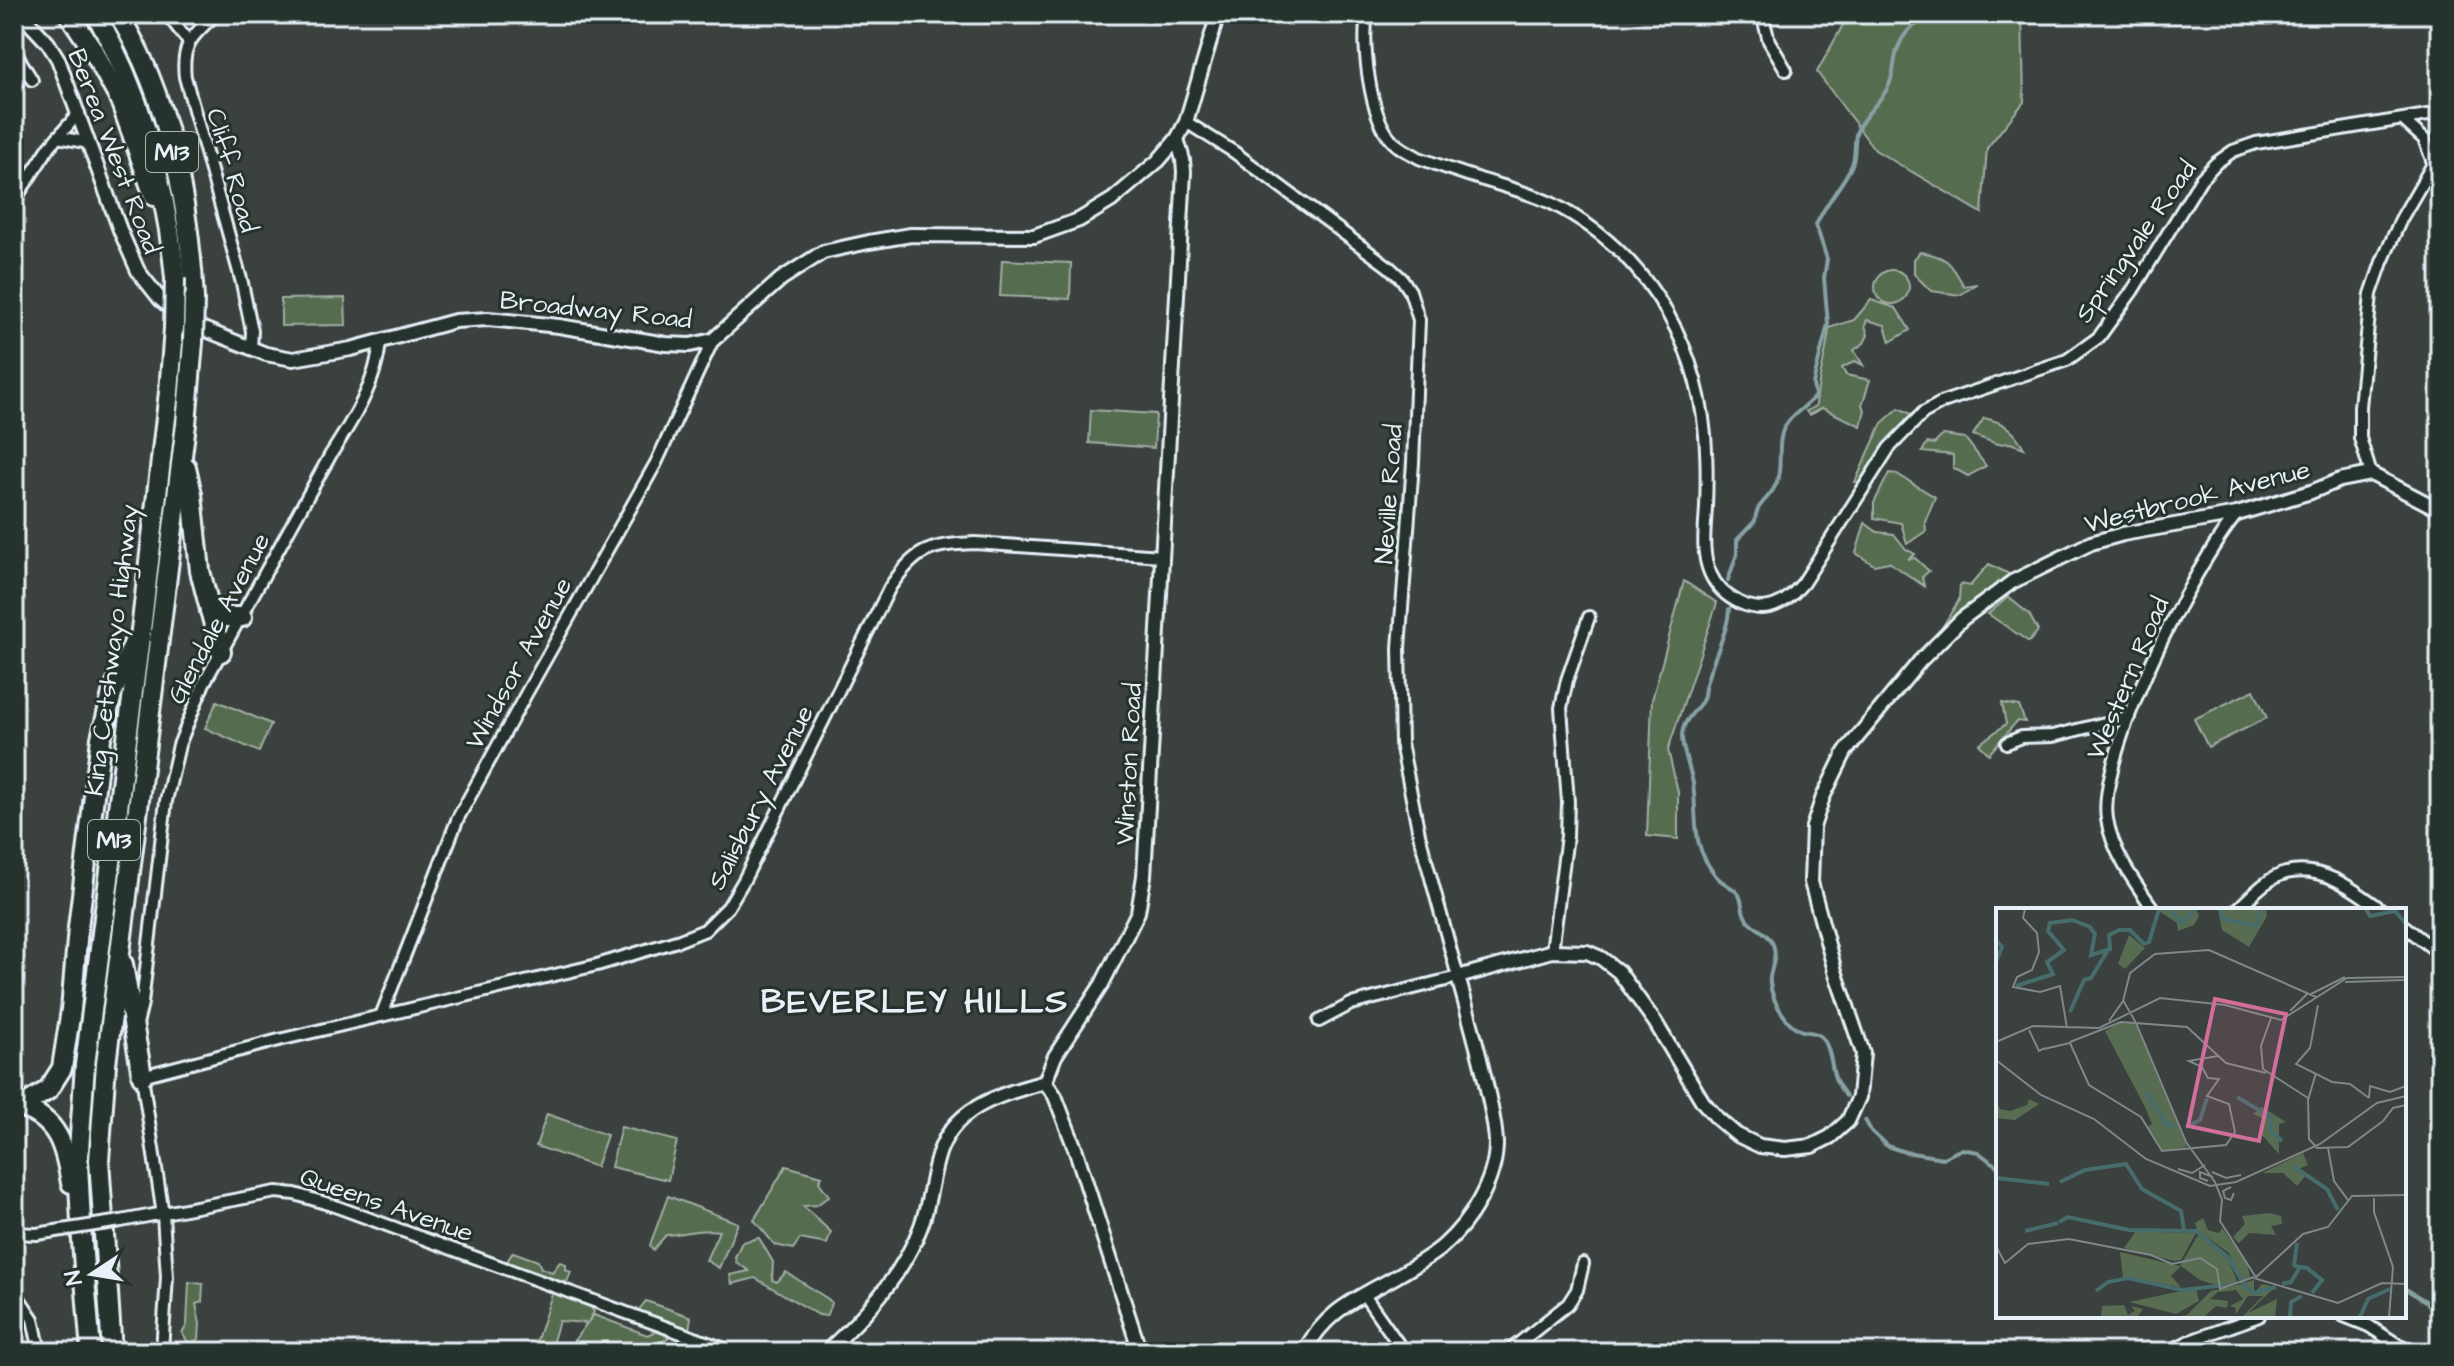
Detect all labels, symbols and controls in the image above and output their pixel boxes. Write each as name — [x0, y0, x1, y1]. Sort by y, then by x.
street label: Berea West Road — [58, 44, 170, 259]
street label: Cliff Road — [197, 104, 267, 236]
road number: M13 — [146, 132, 198, 172]
street label: Springvale Road — [2066, 153, 2207, 331]
street label: Broadway Road — [498, 282, 694, 340]
street label: Neville Road — [1366, 423, 1412, 565]
street label: Westbrook Avenue — [2081, 452, 2314, 542]
street label: King Cetshwayo Highway — [76, 502, 150, 798]
street label: Glendale Avenue — [159, 527, 279, 710]
street label: Windsor Avenue — [457, 571, 581, 756]
street label: Western Road — [2077, 591, 2178, 765]
street label: Winston Road — [1107, 682, 1151, 846]
street label: Salisbury Avenue — [699, 699, 825, 897]
road number: M13 — [88, 820, 140, 860]
inset map — [1996, 908, 2406, 1318]
district label: BEVERLEY HILLS — [761, 978, 1069, 1026]
street label: Queens Avenue — [295, 1158, 478, 1251]
north arrow — [52, 1234, 132, 1314]
text: N — [57, 1268, 90, 1288]

